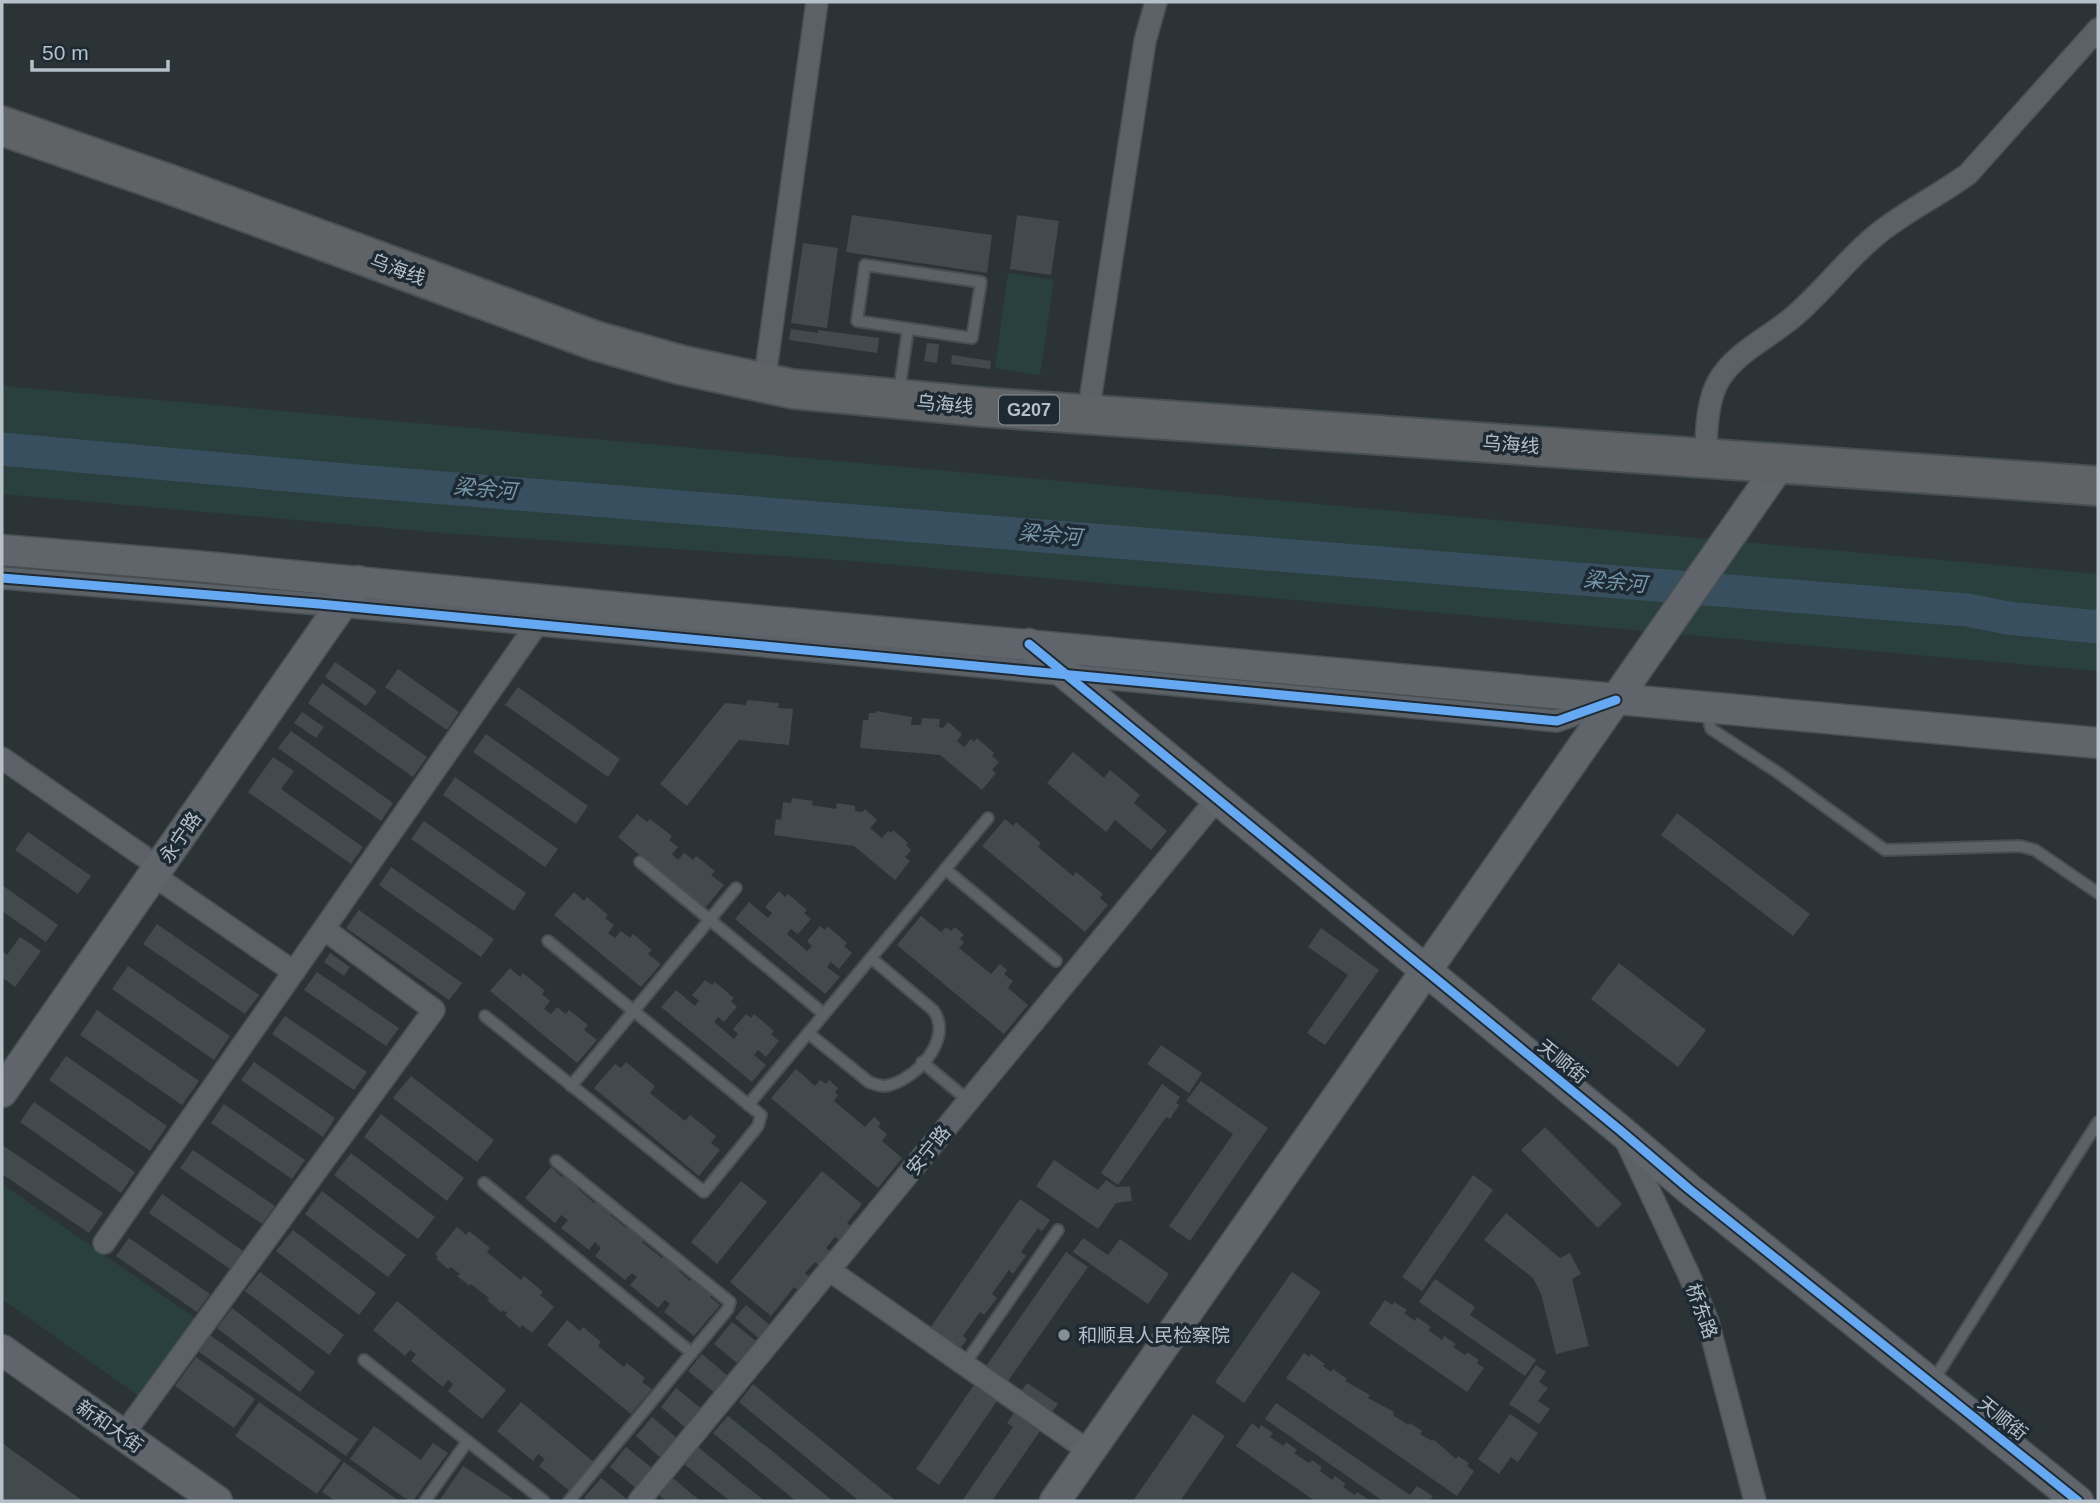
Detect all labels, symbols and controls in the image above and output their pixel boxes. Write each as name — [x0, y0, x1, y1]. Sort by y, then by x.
scale bar — [32, 28, 168, 72]
text: 50 m — [42, 41, 89, 64]
street label: 乌海线 — [367, 250, 428, 289]
street label: 乌海线 — [916, 392, 974, 417]
road number: G207 — [999, 396, 1059, 424]
street label: 乌海线 — [1482, 432, 1540, 457]
water label: 梁余河 — [453, 474, 521, 503]
water label: 梁余河 — [1018, 520, 1086, 549]
water label: 梁余河 — [1583, 567, 1651, 596]
street label: 永宁路 — [155, 808, 205, 867]
street label: 天顺街 — [1534, 1035, 1591, 1087]
street label: 安宁路 — [902, 1122, 954, 1179]
street label: 桥东路 — [1682, 1281, 1721, 1342]
place label: 和顺县人民检察院 — [1078, 1325, 1230, 1346]
marker: 和顺县人民检察院 — [1056, 1327, 1072, 1343]
street label: 天顺街 — [1974, 1392, 2031, 1444]
street label: 新和大街 — [73, 1396, 147, 1457]

